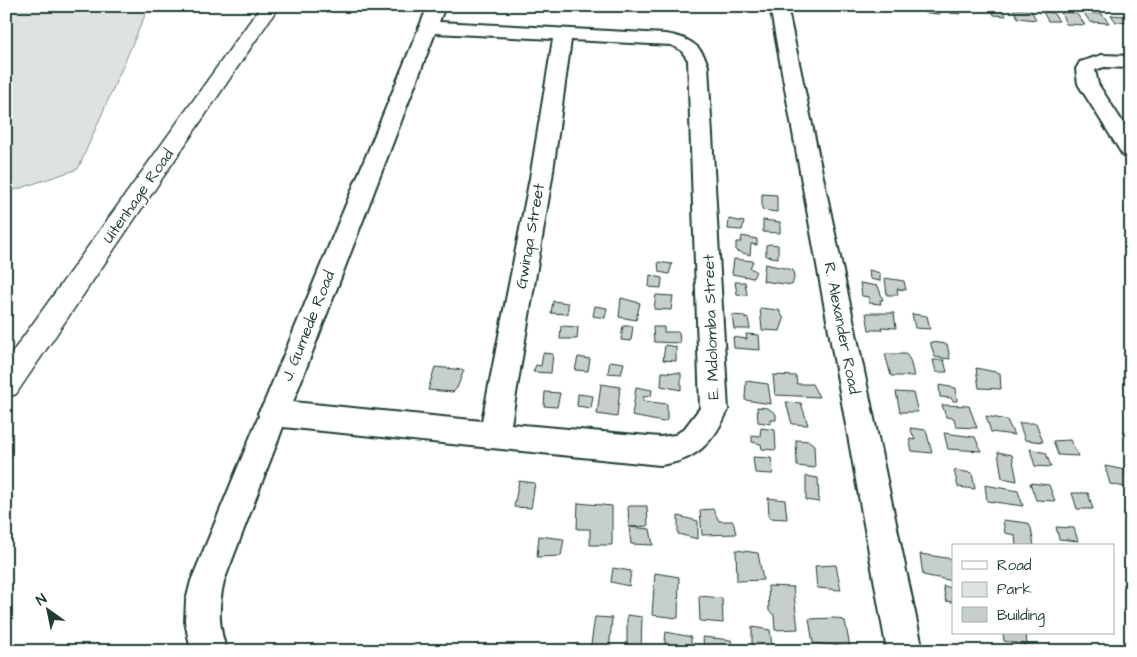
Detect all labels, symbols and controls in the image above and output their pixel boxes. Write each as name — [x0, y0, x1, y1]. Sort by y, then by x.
street label: Uitenhage Road — [97, 144, 180, 248]
street label: Gwinqa Street — [510, 181, 550, 290]
street label: E. Mdolomba Street — [697, 253, 725, 400]
street label: R. Alexander Road — [818, 260, 866, 396]
street label: J. Gumede Road — [276, 267, 340, 385]
legend — [952, 544, 1114, 634]
text: Road — [997, 555, 1032, 576]
text: Park — [997, 579, 1032, 600]
north arrow — [22, 584, 72, 634]
text: N — [32, 589, 51, 611]
text: Building — [997, 605, 1045, 627]

